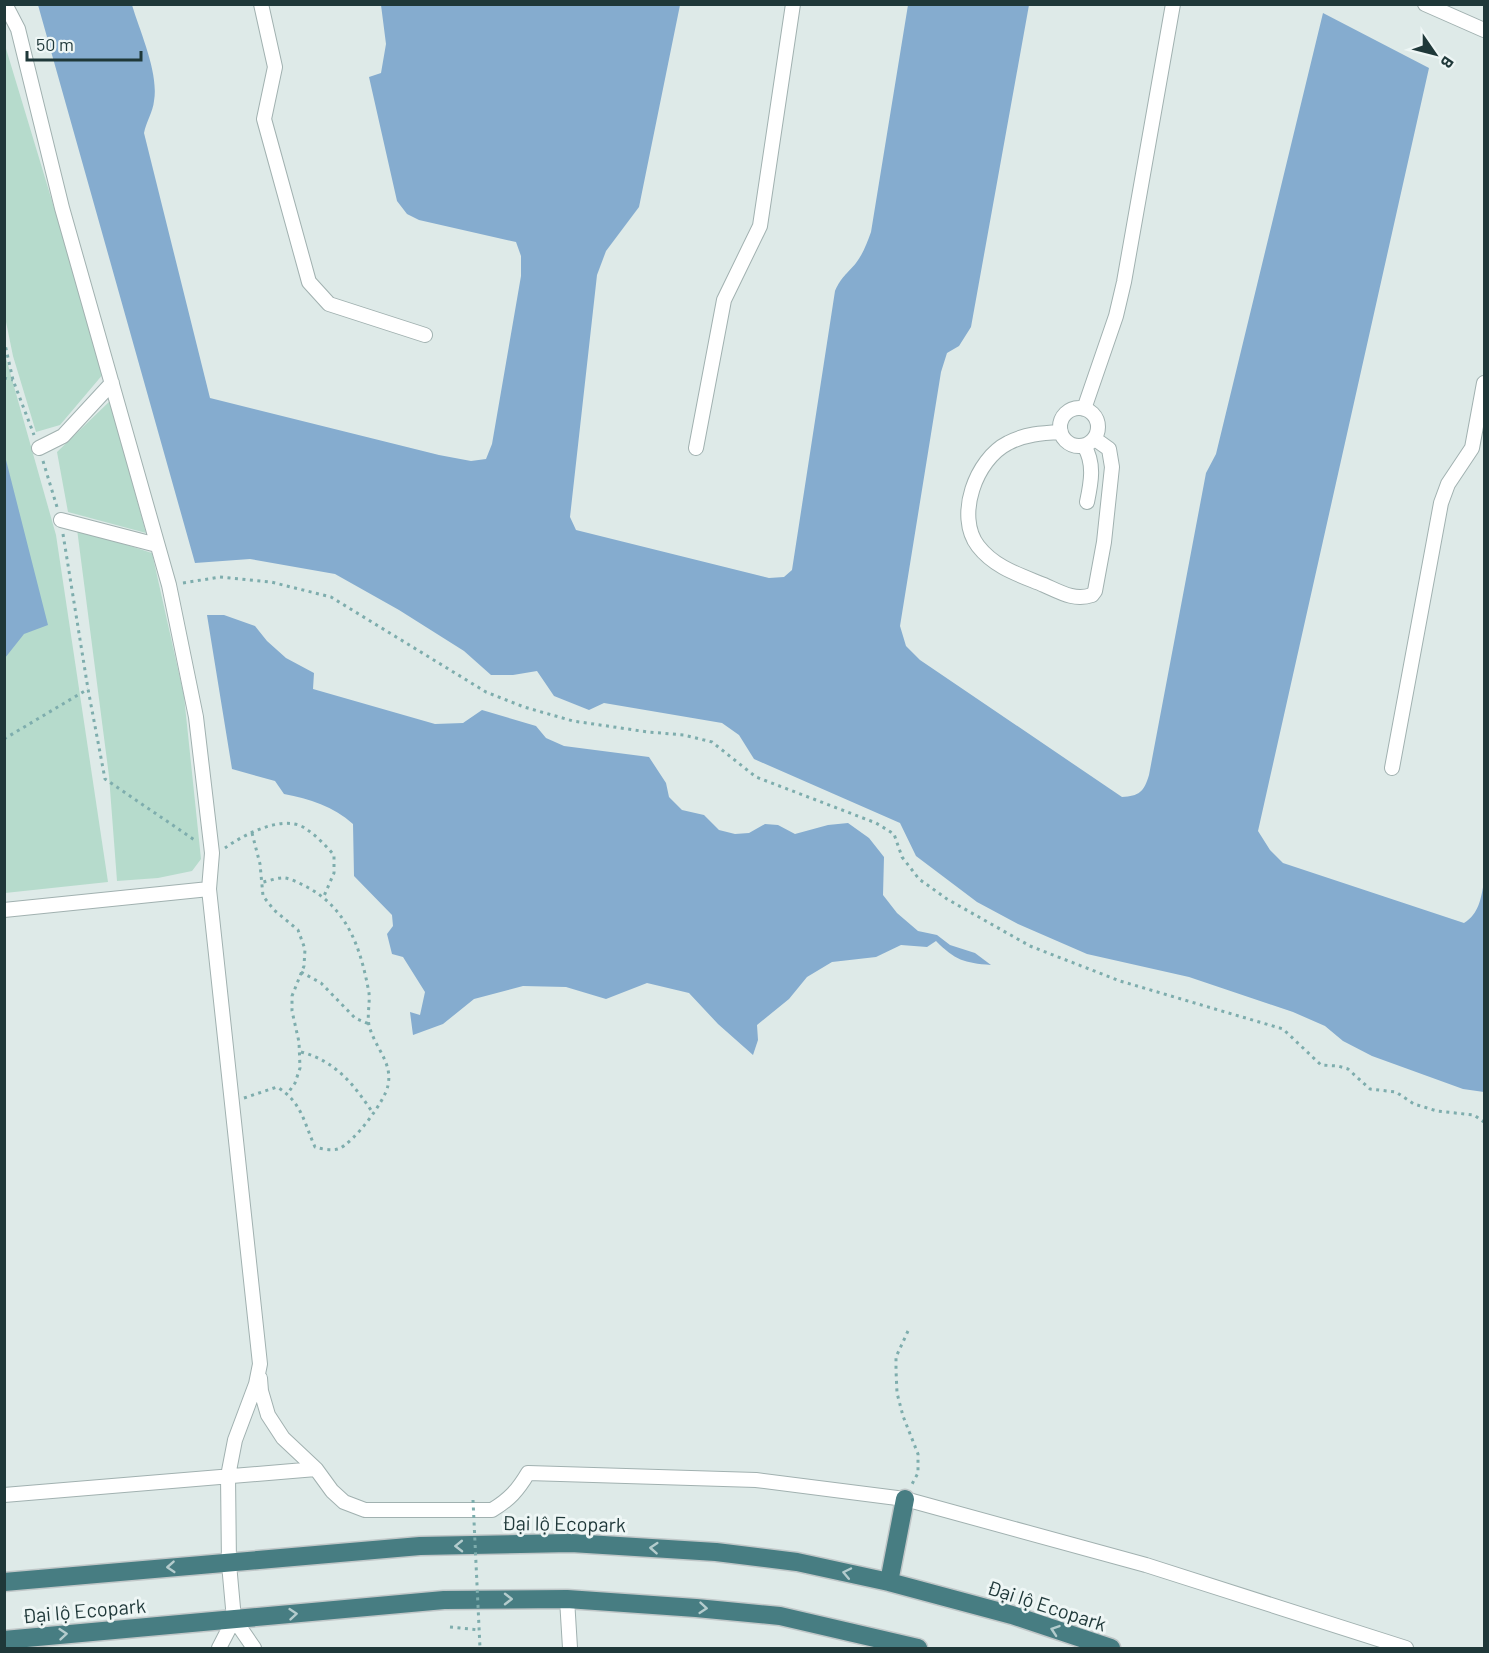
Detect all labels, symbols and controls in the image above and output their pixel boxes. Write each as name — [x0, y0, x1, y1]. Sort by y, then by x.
scale bar — [27, 24, 141, 62]
north arrow — [1405, 24, 1465, 84]
text: 50 m — [36, 33, 74, 55]
text: B — [1437, 53, 1458, 72]
street label: Đại lộ Ecopark — [502, 1510, 626, 1536]
one-way arrow — [455, 1539, 464, 1552]
one-way arrow — [649, 1542, 658, 1555]
one-way arrow — [166, 1561, 175, 1574]
one-way arrow — [842, 1567, 852, 1580]
street label: Đại lộ Ecopark — [984, 1574, 1110, 1636]
street label: Đại lộ Ecopark — [21, 1593, 147, 1627]
one-way arrow — [503, 1593, 512, 1605]
one-way arrow — [698, 1601, 707, 1614]
one-way arrow — [288, 1608, 297, 1621]
one-way arrow — [1050, 1624, 1061, 1637]
one-way arrow — [58, 1628, 67, 1641]

